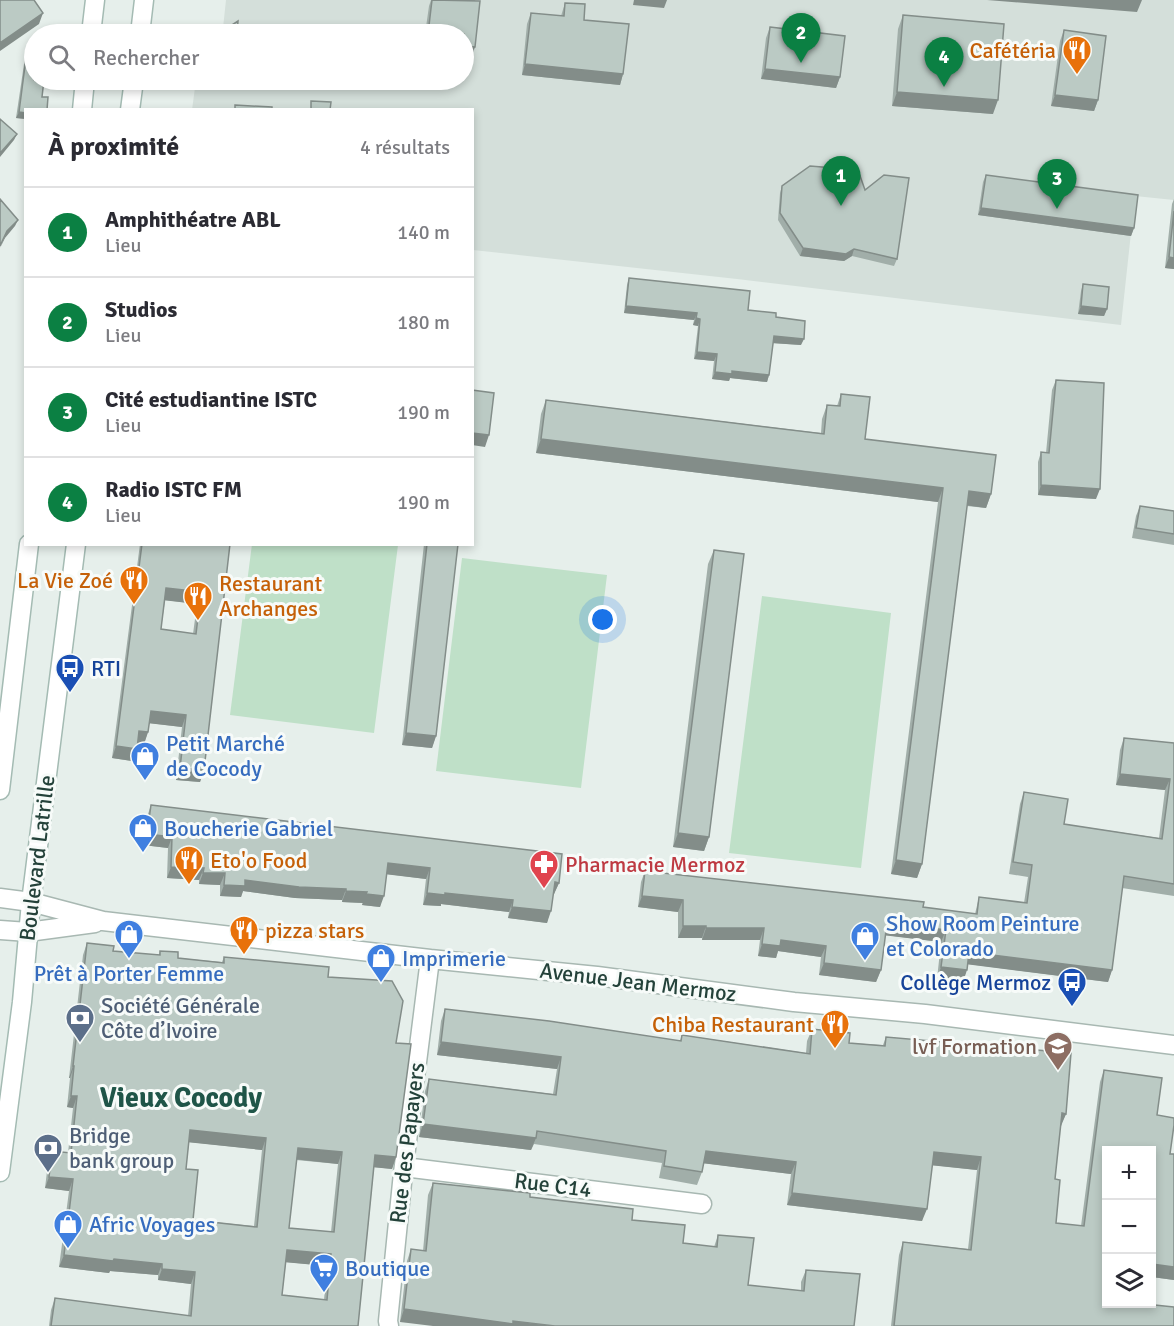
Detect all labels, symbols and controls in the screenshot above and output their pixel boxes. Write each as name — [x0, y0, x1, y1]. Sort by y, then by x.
pin: 2 — [782, 14, 820, 63]
search box — [24, 24, 474, 90]
restaurant icon: Cafétéria — [1061, 34, 1093, 76]
place label: Cafétéria — [969, 37, 1056, 64]
pin: 4 — [924, 38, 964, 87]
icon: search — [45, 41, 78, 74]
text: Rechercher — [93, 44, 199, 71]
text: À proximité — [48, 131, 179, 163]
text: 4 résultats — [360, 135, 450, 160]
pin: 1 — [822, 156, 860, 206]
pin: 3 — [1038, 160, 1076, 209]
text: Amphithéatre ABL — [105, 206, 281, 233]
text: 1 — [62, 220, 73, 245]
text: 140 m — [397, 220, 450, 245]
text: Lieu — [105, 233, 141, 258]
text: Studios — [105, 296, 177, 323]
text: 2 — [62, 310, 73, 335]
text: 180 m — [397, 310, 450, 335]
text: Lieu — [105, 323, 141, 348]
text: Cité estudiantine ISTC — [105, 386, 317, 413]
text: 3 — [62, 400, 73, 425]
text: 190 m — [397, 400, 450, 425]
text: Lieu — [105, 413, 141, 438]
text: Radio ISTC FM — [105, 476, 242, 503]
text: 4 — [62, 490, 73, 515]
text: 190 m — [397, 490, 450, 515]
text: Lieu — [105, 503, 141, 528]
restaurant icon: La Vie Zoé — [118, 564, 150, 606]
place label: La Vie Zoé — [17, 567, 113, 594]
place label: Restaurant Archanges — [219, 570, 323, 622]
restaurant icon: Restaurant Archanges — [182, 580, 214, 622]
your location — [588, 605, 617, 634]
bus stop icon: RTI — [54, 652, 86, 694]
place label: RTI — [91, 655, 121, 682]
place label: Petit Marché de Cocody — [166, 730, 285, 782]
shop icon: Petit Marché de Cocody — [129, 740, 161, 782]
street label: Boulevard Latrille — [13, 773, 61, 943]
shop icon: Boucherie Gabriel — [127, 812, 159, 854]
place label: Boucherie Gabriel — [164, 815, 333, 842]
restaurant icon: Eto'o Food — [173, 844, 205, 886]
place label: Eto'o Food — [210, 847, 307, 874]
pharmacy icon: Pharmacie Mermoz — [528, 848, 560, 890]
place label: Pharmacie Mermoz — [565, 851, 745, 878]
place label: Show Room Peinture et Colorado — [886, 910, 1080, 962]
restaurant icon: pizza stars — [228, 914, 260, 956]
place label: pizza stars — [265, 917, 364, 944]
shop icon: Prêt à Porter Femme — [113, 918, 145, 960]
shop icon: Show Room Peinture et Colorado — [849, 920, 881, 962]
shop icon: Imprimerie — [365, 942, 397, 984]
place label: Imprimerie — [402, 945, 506, 972]
street label: Avenue Jean Mermoz — [538, 957, 738, 1007]
place label: Prêt à Porter Femme — [34, 960, 224, 987]
bus stop icon: Collège Mermoz — [1056, 966, 1088, 1008]
place label: Collège Mermoz — [900, 969, 1051, 996]
place label: Société Générale Côte d’Ivoire — [101, 992, 260, 1044]
bank icon: Société Générale Côte d’Ivoire — [64, 1002, 96, 1044]
restaurant icon: Chiba Restaurant — [819, 1008, 851, 1050]
place label: Chiba Restaurant — [652, 1011, 814, 1038]
school or university icon: lvf Formation — [1042, 1030, 1074, 1072]
place label: lvf Formation — [912, 1033, 1037, 1060]
street label: Rue des Papayers — [384, 1061, 430, 1225]
district label: Vieux Cocody — [100, 1081, 262, 1115]
place label: Bridge bank group — [69, 1122, 174, 1174]
bank icon: Bridge bank group — [32, 1132, 64, 1174]
map controls — [1102, 1146, 1156, 1308]
button: + — [1102, 1146, 1156, 1200]
street label: Rue C14 — [513, 1167, 593, 1203]
button: − — [1102, 1200, 1156, 1254]
shop icon: Afric Voyages — [52, 1208, 84, 1250]
place label: Afric Voyages — [89, 1211, 215, 1238]
supermarket icon: Boutique — [308, 1252, 340, 1294]
button: layers — [1102, 1254, 1156, 1308]
place label: Boutique — [345, 1255, 430, 1282]

